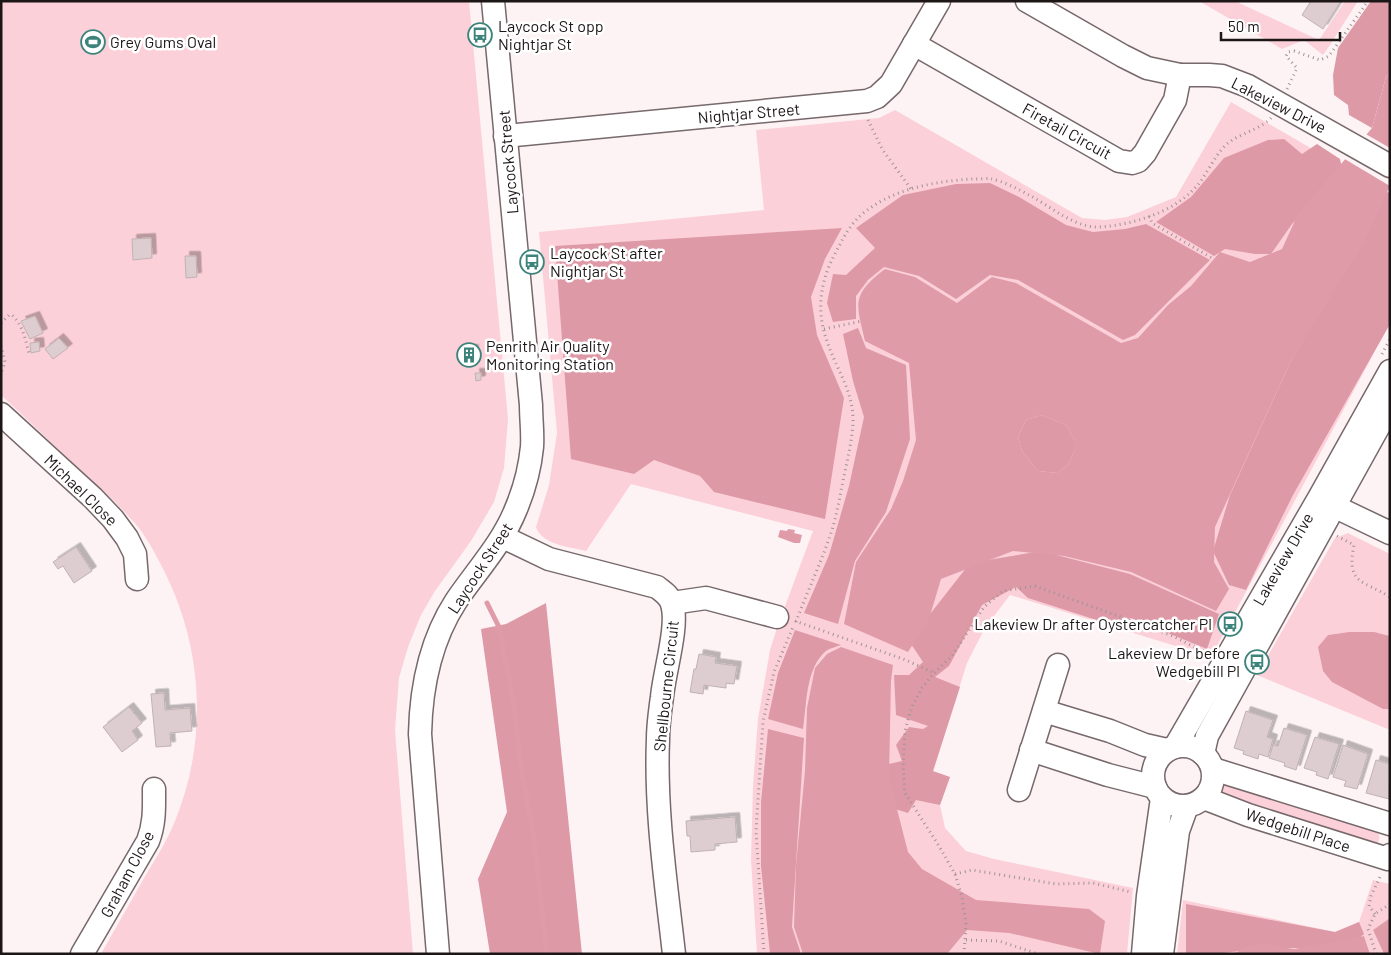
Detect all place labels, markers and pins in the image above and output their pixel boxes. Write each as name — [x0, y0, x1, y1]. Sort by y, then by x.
place label: Laycock St opp Nightjar St — [498, 16, 604, 53]
bus stop icon: Laycock St opp Nightjar St — [467, 22, 493, 48]
sports icon: Grey Gums Oval — [80, 29, 106, 55]
place label: Grey Gums Oval — [110, 32, 216, 51]
place label: Laycock St after Nightjar St — [550, 243, 663, 280]
bus stop icon: Laycock St after Nightjar St — [519, 249, 545, 275]
place label: Penrith Air Quality Monitoring Station — [486, 336, 614, 373]
building icon: Penrith Air Quality Monitoring Station — [456, 342, 482, 368]
bus stop icon: Lakeview Dr after Oystercatcher Pl — [1217, 611, 1243, 637]
place label: Lakeview Dr after Oystercatcher Pl — [974, 614, 1212, 633]
place label: Lakeview Dr before Wedgebill Pl — [1108, 643, 1240, 680]
bus stop icon: Lakeview Dr before Wedgebill Pl — [1244, 649, 1270, 675]

